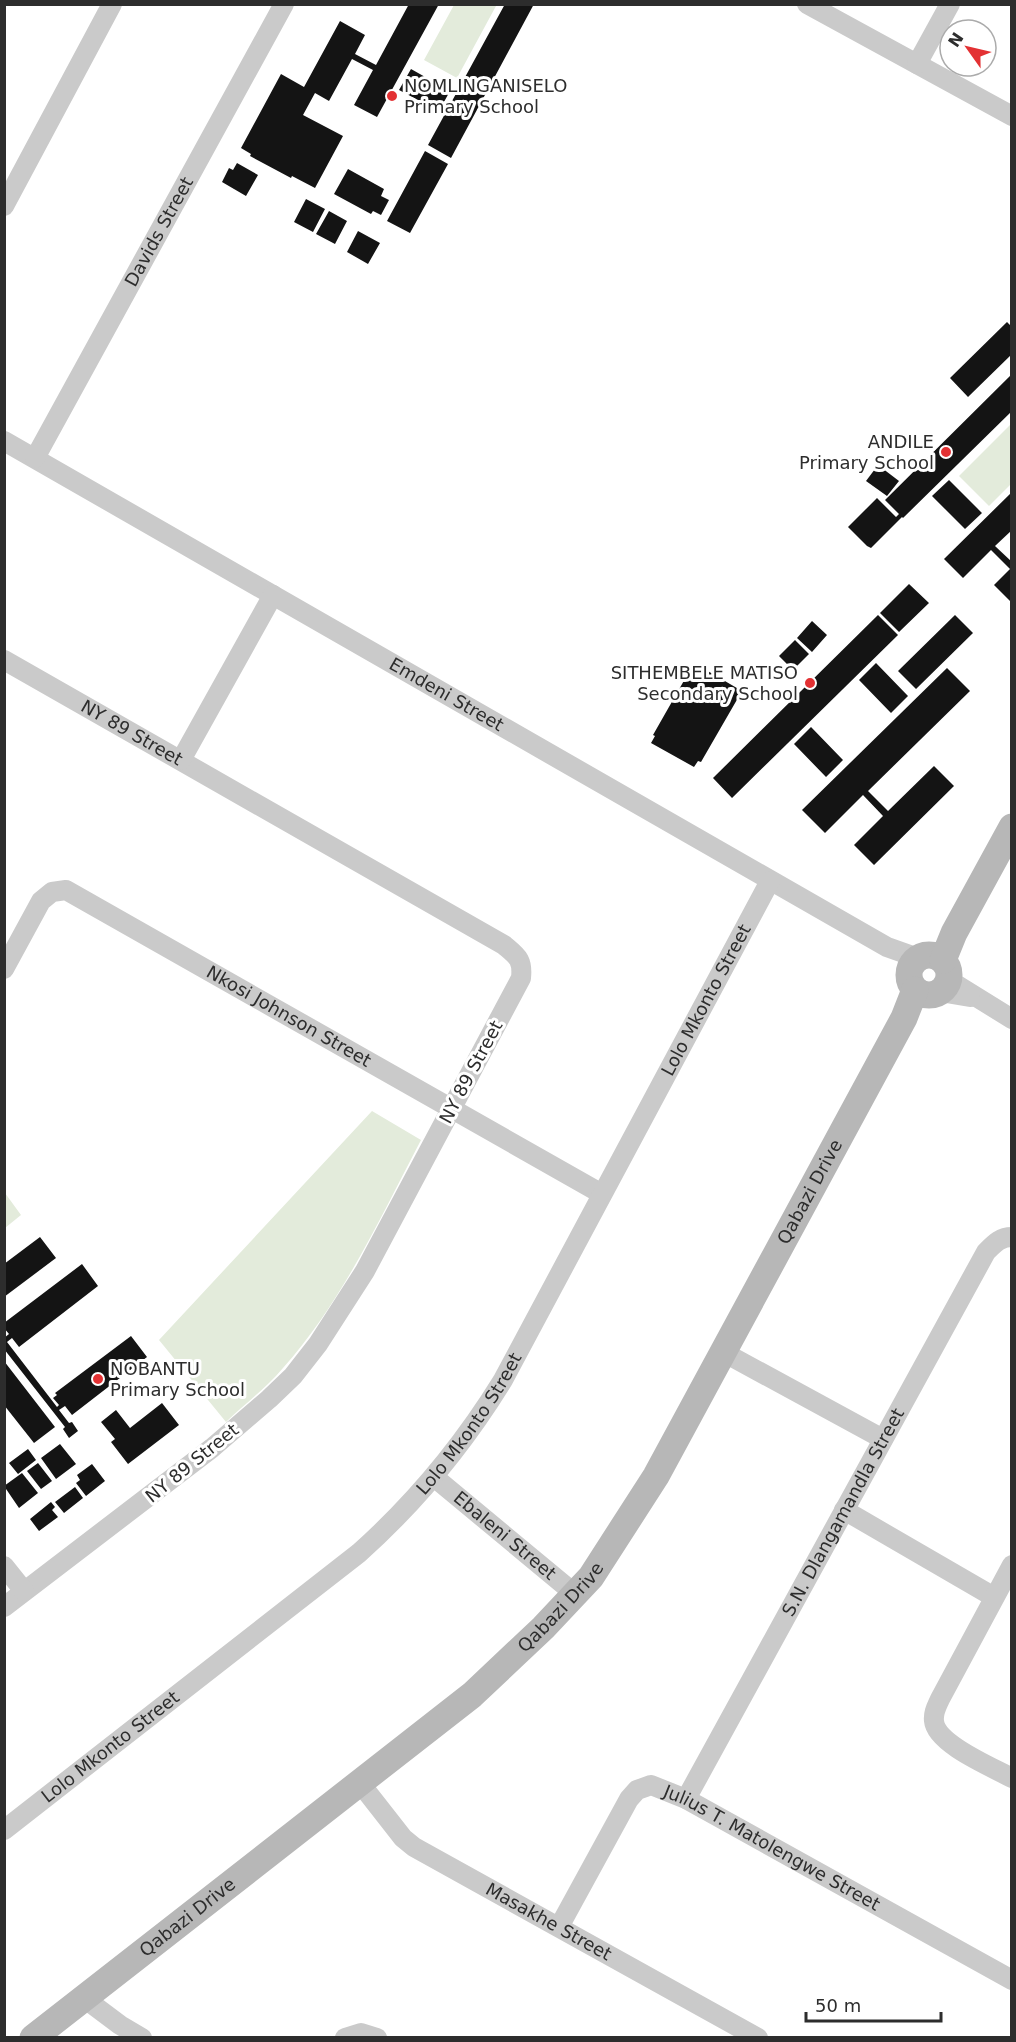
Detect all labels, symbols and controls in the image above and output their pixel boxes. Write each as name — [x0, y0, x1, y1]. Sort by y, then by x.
north arrow — [938, 18, 998, 78]
text: N — [944, 29, 968, 51]
place label: NOMLINGANISELO Primary School — [404, 75, 567, 117]
marker: NOMLINGANISELO Primary School — [385, 89, 399, 103]
street label: Davids Street — [120, 173, 197, 290]
place label: ANDILE Primary School — [799, 431, 934, 473]
marker: ANDILE Primary School — [939, 445, 953, 459]
street label: Emdeni Street — [386, 653, 508, 735]
place label: SITHEMBELE MATISO Secondary School — [611, 662, 798, 704]
marker: SITHEMBELE MATISO Secondary School — [803, 676, 817, 690]
street label: NY 89 Street — [77, 695, 186, 770]
street label: Lolo Mkonto Street — [657, 921, 755, 1079]
street label: Nkosi Johnson Street — [203, 961, 375, 1071]
street label: NY 89 Street — [435, 1017, 506, 1127]
street label: Qabazi Drive — [773, 1136, 846, 1248]
street label: Lolo Mkonto Street — [412, 1349, 526, 1499]
place label: NOBANTU Primary School — [110, 1358, 245, 1400]
marker: NOBANTU Primary School — [91, 1372, 105, 1386]
street label: S.N. Dlangamandla Street — [777, 1404, 908, 1620]
street label: NY 89 Street — [141, 1419, 242, 1506]
street label: Ebaleni Street — [450, 1487, 561, 1584]
street label: Qabazi Drive — [513, 1558, 608, 1656]
street label: Lolo Mkonto Street — [37, 1686, 183, 1807]
street label: Julius T. Matolengwe Street — [660, 1780, 884, 1915]
street label: Qabazi Drive — [135, 1873, 239, 1961]
street label: Masakhe Street — [482, 1878, 615, 1965]
scale bar — [806, 1985, 941, 2023]
text: 50 m — [815, 1995, 861, 2016]

